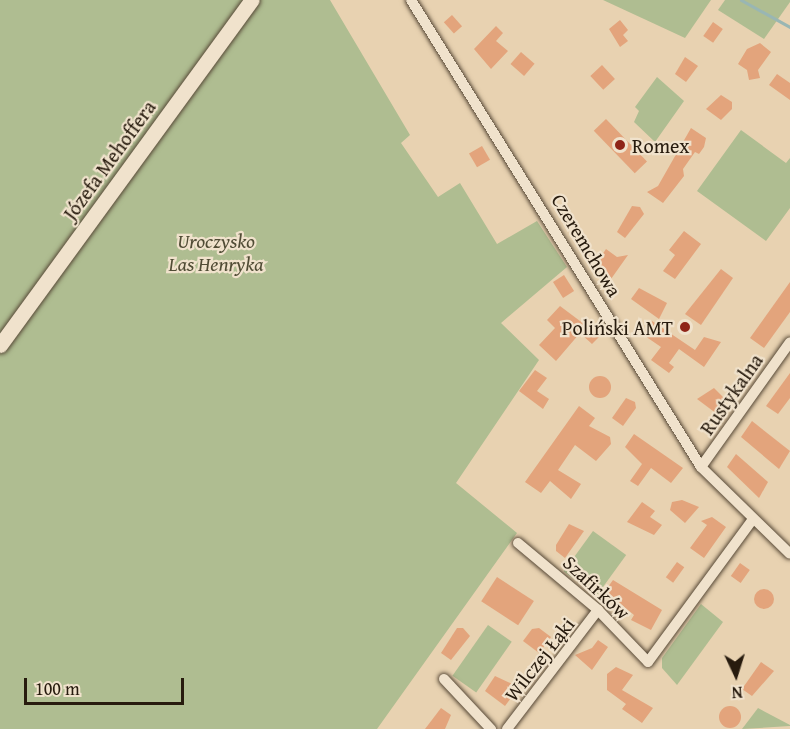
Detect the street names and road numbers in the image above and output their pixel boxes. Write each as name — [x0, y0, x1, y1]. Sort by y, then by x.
street label: Józefa Mehoffera — [58, 96, 160, 224]
street label: Czeremchowa — [547, 189, 627, 301]
street label: Rustykalna — [694, 349, 768, 439]
street label: Szafirków — [559, 550, 635, 624]
street label: Wilczej Łąki — [499, 612, 579, 706]

